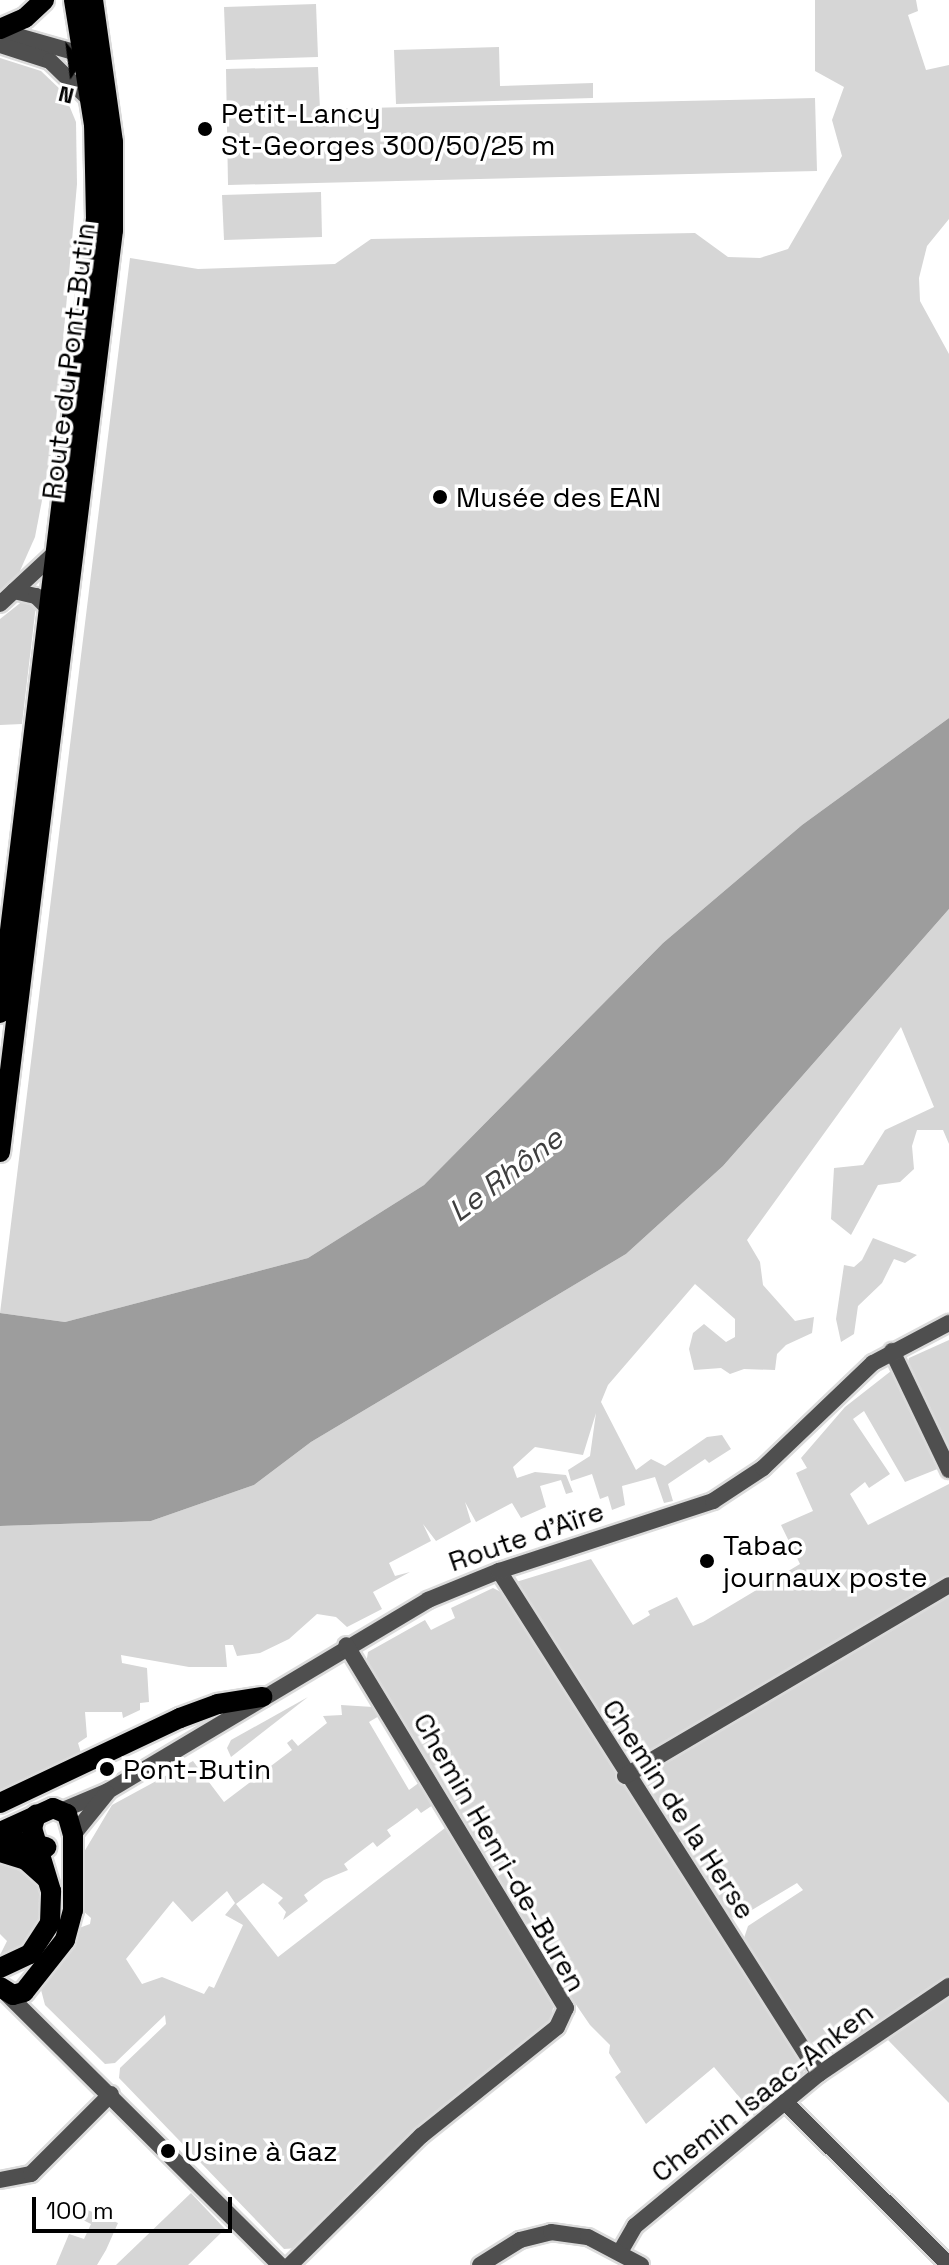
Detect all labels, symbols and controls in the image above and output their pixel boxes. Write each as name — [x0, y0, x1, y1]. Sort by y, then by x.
north arrow — [32, 32, 112, 112]
text: N — [56, 80, 77, 111]
place label: Petit-Lancy St-Georges 300/50/25 m — [221, 96, 555, 162]
marker: Petit-Lancy St-Georges 300/50/25 m — [196, 120, 214, 138]
street label: Route du Pont-Butin — [34, 221, 102, 501]
place label: Musée des EAN — [456, 480, 661, 514]
marker: Musée des EAN — [431, 488, 449, 506]
water label: Le Rhône — [442, 1120, 570, 1230]
street label: Route d'Aïre — [444, 1494, 608, 1578]
place label: Tabac journaux poste — [723, 1528, 927, 1594]
marker: Tabac journaux poste — [698, 1552, 716, 1570]
street label: Chemin de la Herse — [595, 1693, 763, 1925]
street label: Chemin Henri-de-Buren — [406, 1707, 594, 1997]
place label: Pont-Butin — [123, 1752, 271, 1786]
marker: Pont-Butin — [98, 1760, 116, 1778]
street label: Chemin Isaac-Anken — [644, 1995, 880, 2189]
place label: Usine à Gaz — [184, 2134, 338, 2168]
marker: Usine à Gaz — [159, 2142, 177, 2160]
scale bar — [36, 2181, 236, 2231]
text: 100 m — [46, 2195, 114, 2226]

